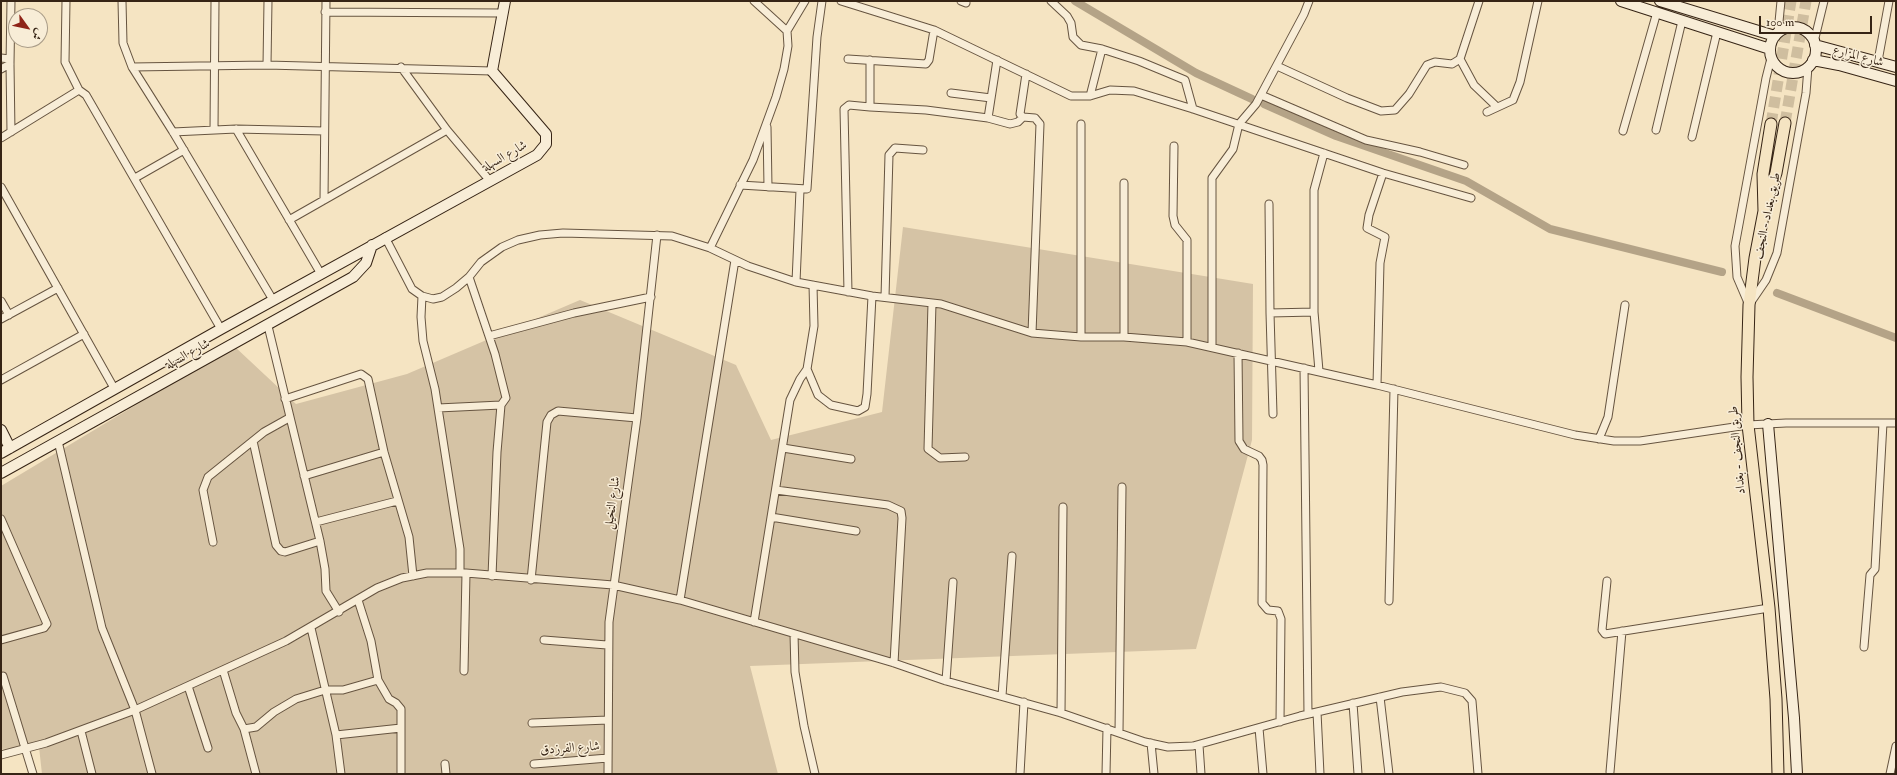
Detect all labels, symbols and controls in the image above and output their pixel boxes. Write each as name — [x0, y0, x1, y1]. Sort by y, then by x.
north arrow — [8, 8, 48, 48]
scale bar — [1761, 8, 1874, 34]
text: 100 m — [1766, 15, 1794, 30]
text: ش — [29, 26, 46, 42]
street label: شارع المزارع — [1831, 43, 1885, 71]
street label: شارع السهلة — [480, 138, 530, 176]
street label: طريق بغداد - النجف — [1751, 171, 1785, 261]
street label: شارع السهلة — [163, 336, 213, 374]
street label: طريق النجف - بغداد — [1726, 405, 1750, 495]
street label: شارع النخيل — [602, 476, 624, 530]
street label: شارع الفرزدق — [540, 739, 600, 759]

